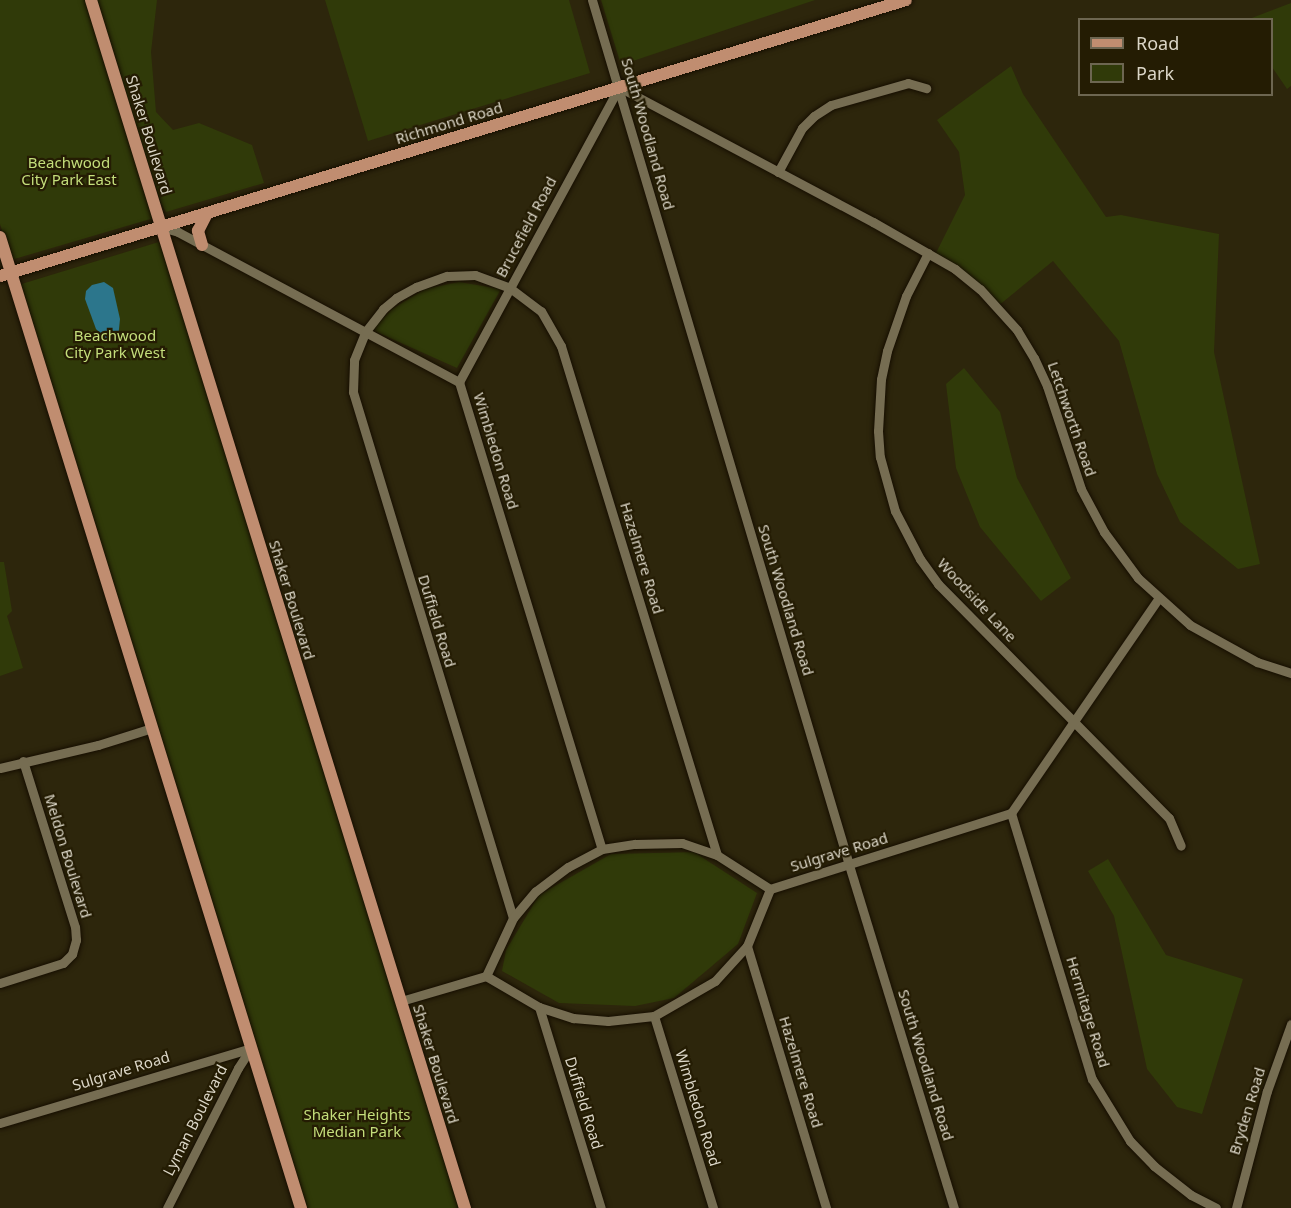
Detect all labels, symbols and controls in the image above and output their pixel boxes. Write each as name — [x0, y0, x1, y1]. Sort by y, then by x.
legend — [1078, 18, 1273, 96]
text: Road — [1136, 31, 1179, 55]
street label: South Woodland Road — [618, 56, 678, 212]
text: Park — [1136, 61, 1174, 85]
street label: Shaker Boulevard — [122, 73, 176, 197]
street label: Richmond Road — [393, 98, 505, 148]
park label: Beachwood City Park East — [21, 153, 117, 188]
street label: Brucefield Road — [492, 174, 560, 280]
park label: Beachwood City Park West — [65, 326, 165, 361]
street label: Letchworth Road — [1044, 359, 1100, 479]
street label: Wimbledon Road — [470, 391, 522, 511]
street label: Hazelmere Road — [616, 500, 668, 616]
street label: South Woodland Road — [754, 522, 818, 678]
street label: Shaker Boulevard — [265, 538, 319, 662]
street label: Woodside Lane — [934, 554, 1020, 646]
street label: Duffield Road — [414, 573, 460, 669]
street label: Meldon Boulevard — [41, 792, 95, 920]
street label: Sulgrave Road — [788, 829, 890, 875]
street label: Hermitage Road — [1063, 954, 1113, 1070]
street label: South Woodland Road — [894, 987, 958, 1143]
street label: Shaker Boulevard — [409, 1002, 463, 1126]
street label: Hazelmere Road — [775, 1014, 827, 1130]
street label: Sulgrave Road — [70, 1048, 172, 1094]
street label: Wimbledon Road — [672, 1048, 724, 1168]
street label: Duffield Road — [561, 1055, 607, 1151]
street label: Lyman Boulevard — [159, 1061, 231, 1179]
street label: Bryden Road — [1225, 1065, 1269, 1157]
park label: Shaker Heights Median Park — [303, 1105, 411, 1140]

